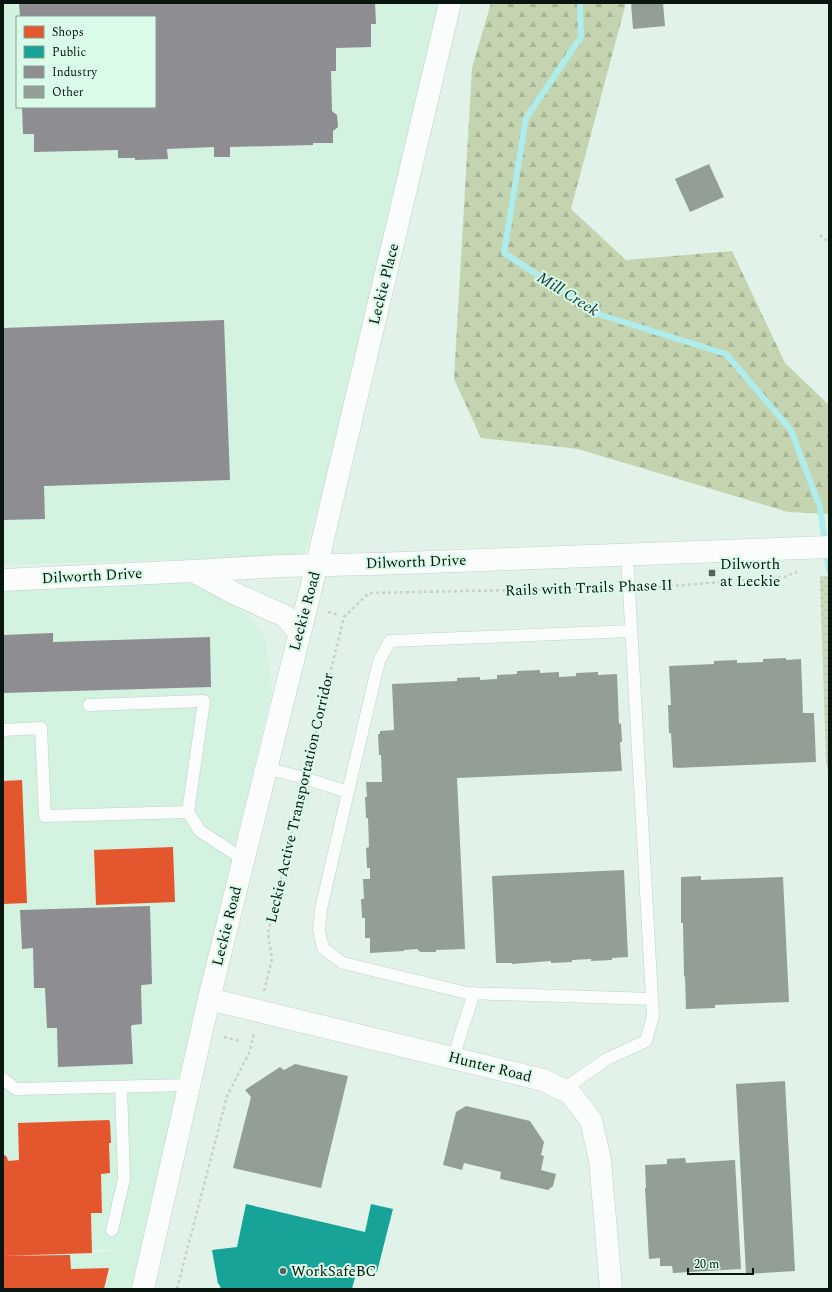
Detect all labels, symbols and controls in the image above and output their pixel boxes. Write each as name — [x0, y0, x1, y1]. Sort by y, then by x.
legend — [16, 16, 156, 108]
text: Shops — [52, 23, 84, 42]
text: Public — [52, 43, 86, 62]
text: Industry — [52, 63, 98, 82]
text: Other — [52, 83, 84, 102]
street label: Leckie Place — [363, 241, 405, 327]
water label: Mill Creek — [532, 266, 604, 323]
street label: Dilworth Drive — [365, 549, 467, 575]
place label: Dilworth at Leckie — [720, 553, 780, 593]
street label: Dilworth Drive — [41, 562, 143, 590]
marker: Dilworth at Leckie — [707, 568, 717, 578]
street label: Leckie Road — [283, 569, 327, 653]
street label: Rails with Trails Phase II — [505, 574, 673, 602]
street label: Leckie Active Transportation Corridor — [260, 671, 340, 925]
street label: Leckie Road — [206, 884, 248, 968]
street label: Hunter Road — [446, 1046, 534, 1088]
scale bar — [688, 1250, 753, 1276]
text: 20 m — [694, 1255, 719, 1274]
place label: WorkSafeBC — [291, 1260, 376, 1283]
marker: WorkSafeBC — [278, 1266, 288, 1276]

